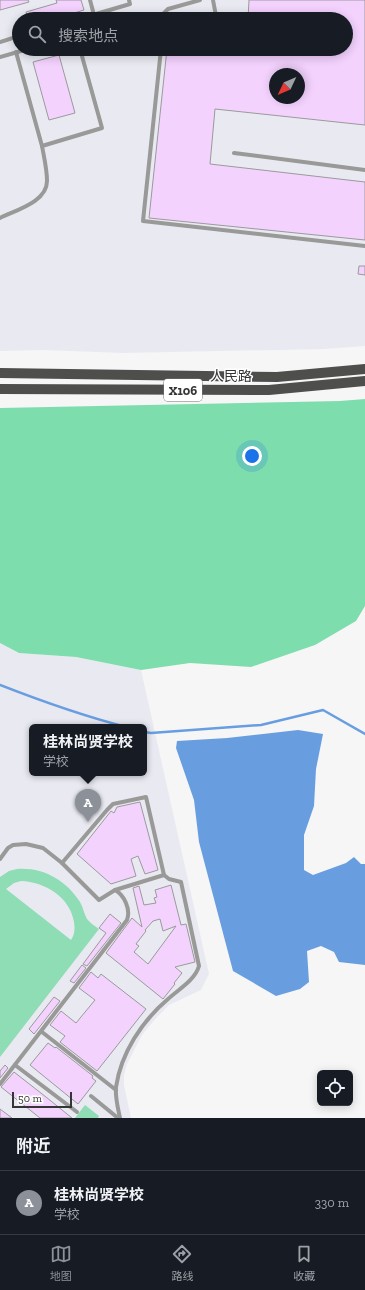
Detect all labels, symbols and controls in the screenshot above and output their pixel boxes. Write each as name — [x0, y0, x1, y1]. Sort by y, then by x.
search box — [12, 12, 353, 56]
icon: search — [26, 23, 48, 45]
text: 搜索地点 — [58, 27, 118, 45]
north arrow — [269, 68, 305, 104]
street label: 人民路 — [210, 368, 252, 385]
road number: X106 — [164, 379, 202, 401]
your location — [242, 446, 262, 466]
popup — [29, 724, 147, 776]
text: 桂林尚贤学校 — [43, 733, 133, 751]
text: 学校 — [43, 754, 69, 769]
pin: A — [75, 789, 101, 822]
map controls — [317, 1070, 353, 1106]
button: locate — [317, 1070, 353, 1106]
scale bar — [12, 1090, 72, 1109]
text: 50 m — [18, 1092, 42, 1105]
text: 附近 — [16, 1136, 50, 1156]
text: 桂林尚贤学校 — [54, 1186, 144, 1204]
text: A — [25, 1195, 33, 1210]
text: 330 m — [315, 1195, 349, 1210]
text: 学校 — [54, 1207, 80, 1222]
tab: 地图 — [50, 1243, 72, 1283]
tab: 路线 — [171, 1243, 193, 1283]
tab: 收藏 — [293, 1243, 315, 1283]

